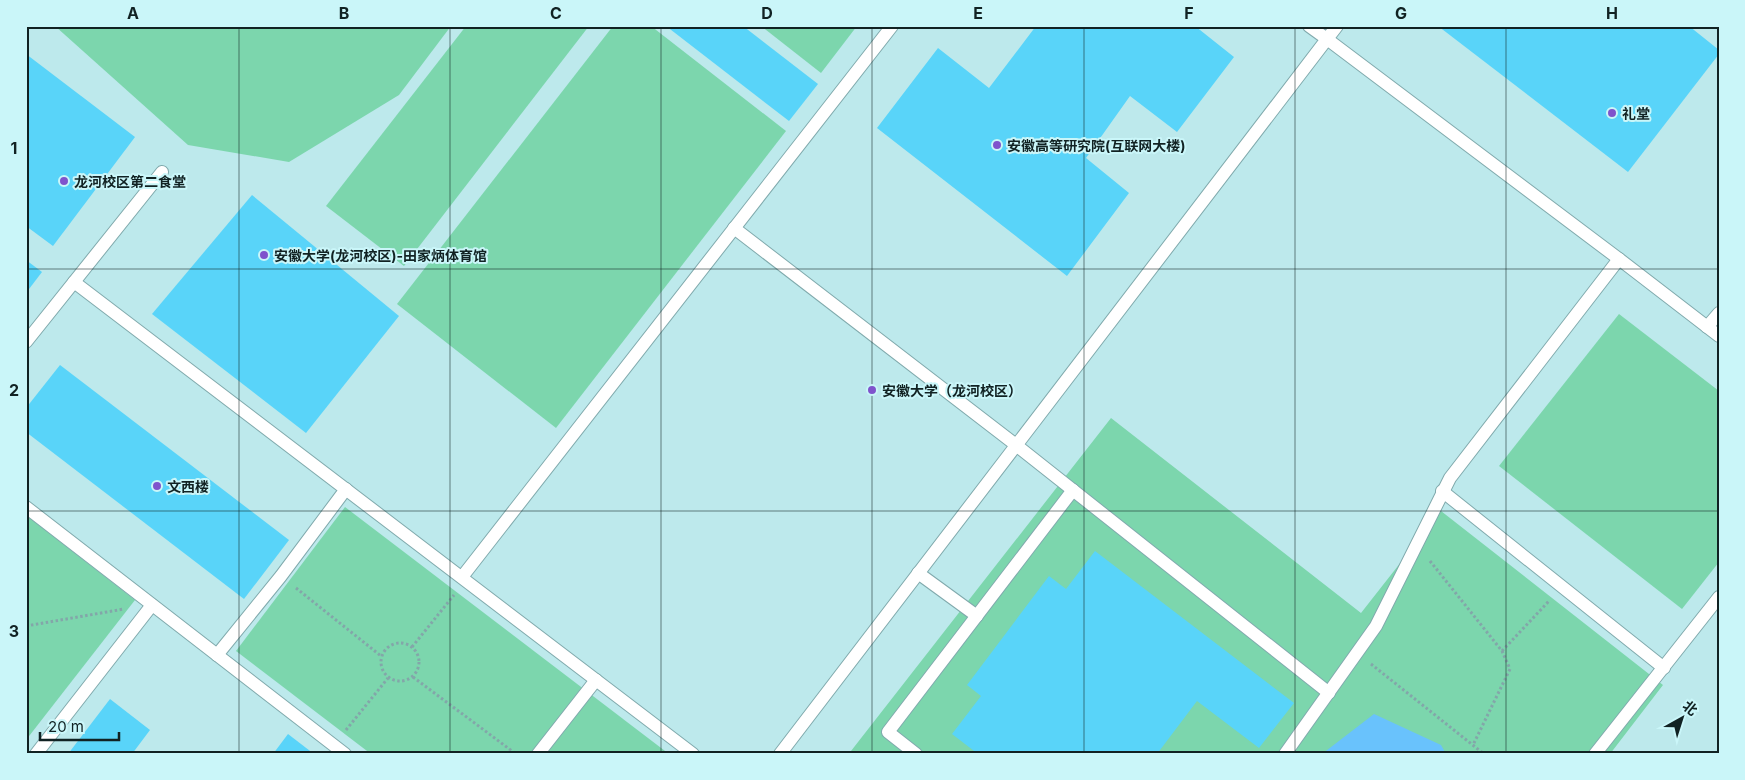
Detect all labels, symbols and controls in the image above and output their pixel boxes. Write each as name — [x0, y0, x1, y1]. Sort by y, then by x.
text: A — [127, 3, 139, 23]
text: B — [339, 3, 349, 23]
text: C — [550, 3, 562, 23]
text: D — [761, 3, 773, 23]
text: E — [973, 3, 983, 23]
text: F — [1184, 3, 1194, 23]
text: G — [1395, 3, 1407, 23]
text: H — [1606, 3, 1618, 23]
place label: 礼堂 — [1622, 105, 1650, 122]
marker: 礼堂 — [1606, 107, 1618, 119]
place label: 安徽高等研究院(互联网大楼) — [1007, 137, 1186, 154]
text: 1 — [11, 138, 17, 158]
marker: 安徽高等研究院(互联网大楼) — [991, 139, 1003, 151]
place label: 龙河校区第二食堂 — [74, 173, 186, 190]
marker: 龙河校区第二食堂 — [58, 175, 70, 187]
place label: 安徽大学(龙河校区)-田家炳体育馆 — [274, 247, 487, 264]
marker: 安徽大学(龙河校区)-田家炳体育馆 — [258, 249, 270, 261]
text: 2 — [9, 380, 19, 400]
place label: 安徽大学（龙河校区） — [882, 382, 1022, 399]
marker: 安徽大学（龙河校区） — [866, 384, 878, 396]
place label: 文西楼 — [167, 478, 209, 495]
marker: 文西楼 — [151, 480, 163, 492]
text: 3 — [9, 621, 19, 641]
north arrow — [1658, 692, 1708, 742]
text: 北 — [1680, 696, 1701, 719]
scale bar — [40, 710, 119, 742]
text: 20 m — [48, 717, 84, 736]

